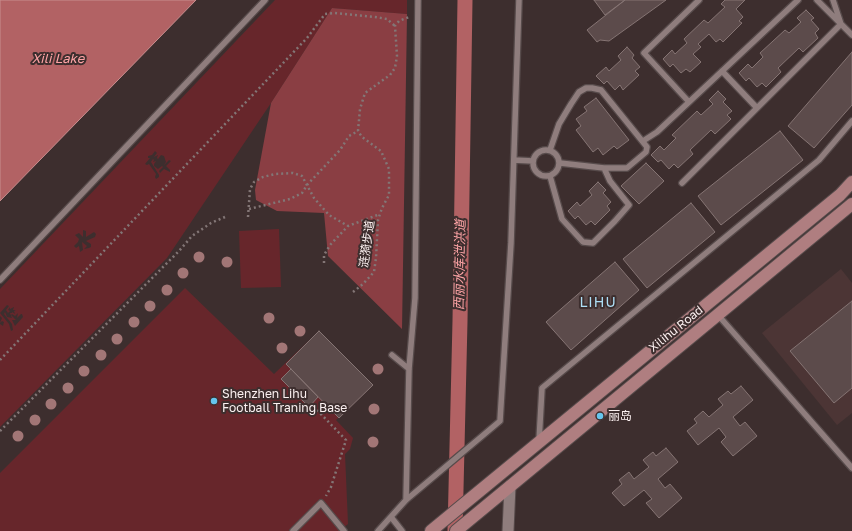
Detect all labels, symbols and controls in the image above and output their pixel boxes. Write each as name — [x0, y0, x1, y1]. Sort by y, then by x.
water label: Xili Lake — [32, 51, 84, 67]
street label: 涟漪步道 — [357, 219, 377, 269]
water label: 西丽水库泄洪道 — [451, 219, 469, 311]
district label: LIHU — [579, 295, 617, 311]
street label: Xilihu Road — [646, 303, 706, 355]
place label: Shenzhen Lihu Football Traning Base — [222, 387, 347, 415]
marker: Shenzhen Lihu Football Traning Base — [209, 396, 219, 406]
place label: 丽岛 — [608, 409, 632, 423]
marker: 丽岛 — [595, 411, 605, 421]

